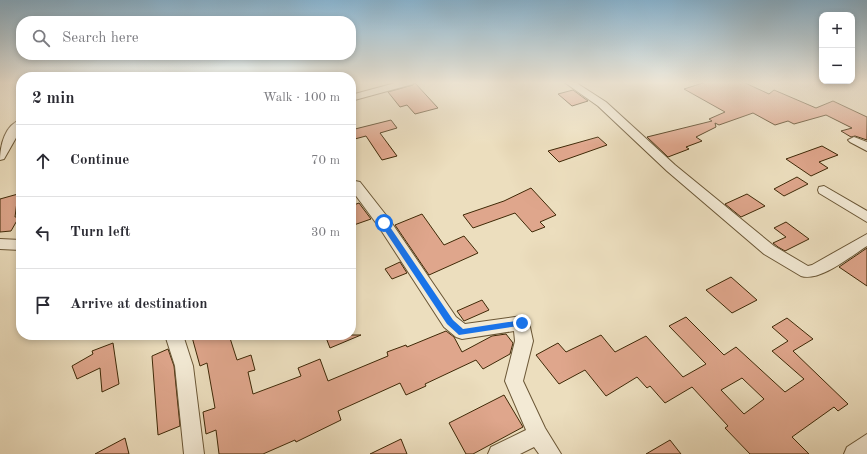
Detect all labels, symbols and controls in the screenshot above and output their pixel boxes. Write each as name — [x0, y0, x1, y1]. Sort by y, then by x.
map controls — [819, 12, 855, 84]
button: + — [819, 12, 855, 48]
search box — [16, 16, 356, 60]
icon: search — [30, 27, 52, 49]
text: Search here — [62, 31, 139, 46]
button: − — [819, 48, 855, 84]
text: 2 min — [32, 90, 75, 107]
text: Walk · 100 m — [263, 91, 340, 104]
icon: ahead — [32, 150, 54, 172]
text: Continue — [70, 153, 129, 168]
text: 70 m — [311, 154, 340, 167]
route start — [375, 214, 393, 232]
icon: left — [32, 222, 54, 244]
text: Turn left — [70, 225, 130, 240]
text: 30 m — [311, 226, 340, 239]
icon: arrive — [32, 294, 54, 316]
text: Arrive at destination — [70, 297, 208, 312]
route end — [513, 314, 531, 332]

